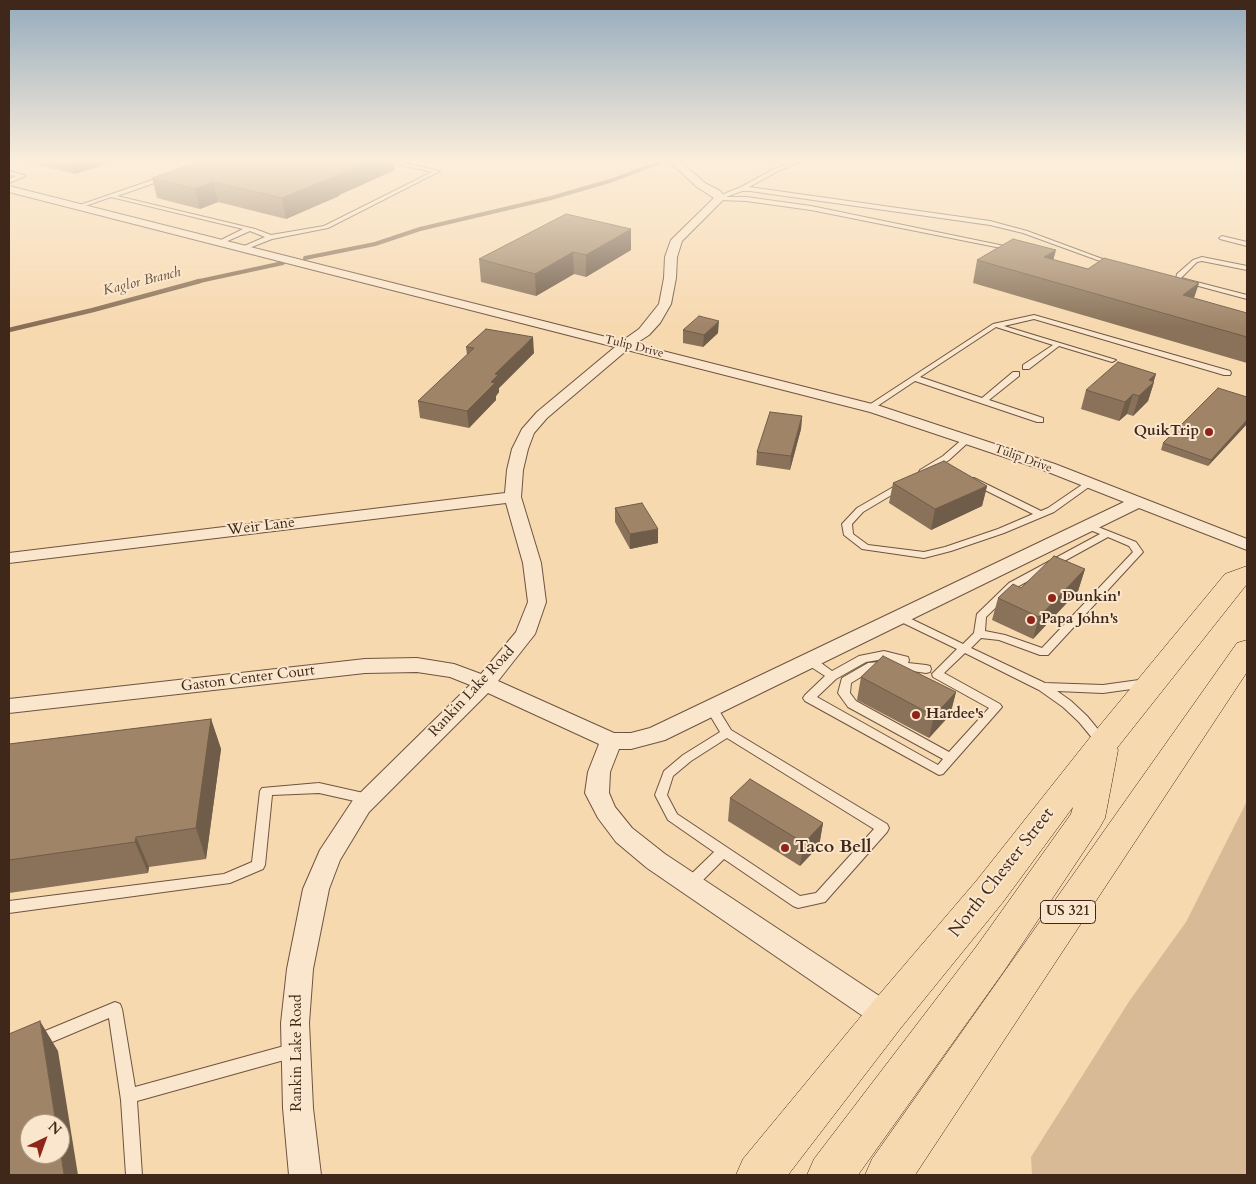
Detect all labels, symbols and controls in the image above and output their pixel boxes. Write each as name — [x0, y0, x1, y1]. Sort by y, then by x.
water label: Kaglor Branch — [101, 264, 183, 300]
street label: Tulip Drive — [603, 333, 665, 361]
place label: QuikTrip — [1134, 423, 1199, 441]
marker: QuikTrip — [1203, 426, 1215, 438]
street label: Tulip Drive — [992, 442, 1054, 476]
street label: Weir Lane — [226, 514, 296, 540]
place label: Dunkin' — [1062, 589, 1121, 607]
marker: Dunkin' — [1046, 592, 1058, 604]
place label: Papa John's — [1041, 611, 1118, 629]
marker: Papa John's — [1025, 614, 1037, 626]
street label: Rankin Lake Road — [425, 643, 519, 741]
street label: Gaston Center Court — [180, 662, 316, 696]
place label: Hardee's — [926, 706, 984, 724]
marker: Hardee's — [910, 709, 922, 721]
street label: North Chester Street — [945, 804, 1059, 942]
place label: Taco Bell — [795, 837, 872, 859]
marker: Taco Bell — [779, 842, 791, 854]
road number: US 321 — [1040, 900, 1096, 924]
street label: Rankin Lake Road — [289, 994, 307, 1112]
north arrow — [20, 1114, 70, 1164]
text: N — [44, 1117, 66, 1139]

